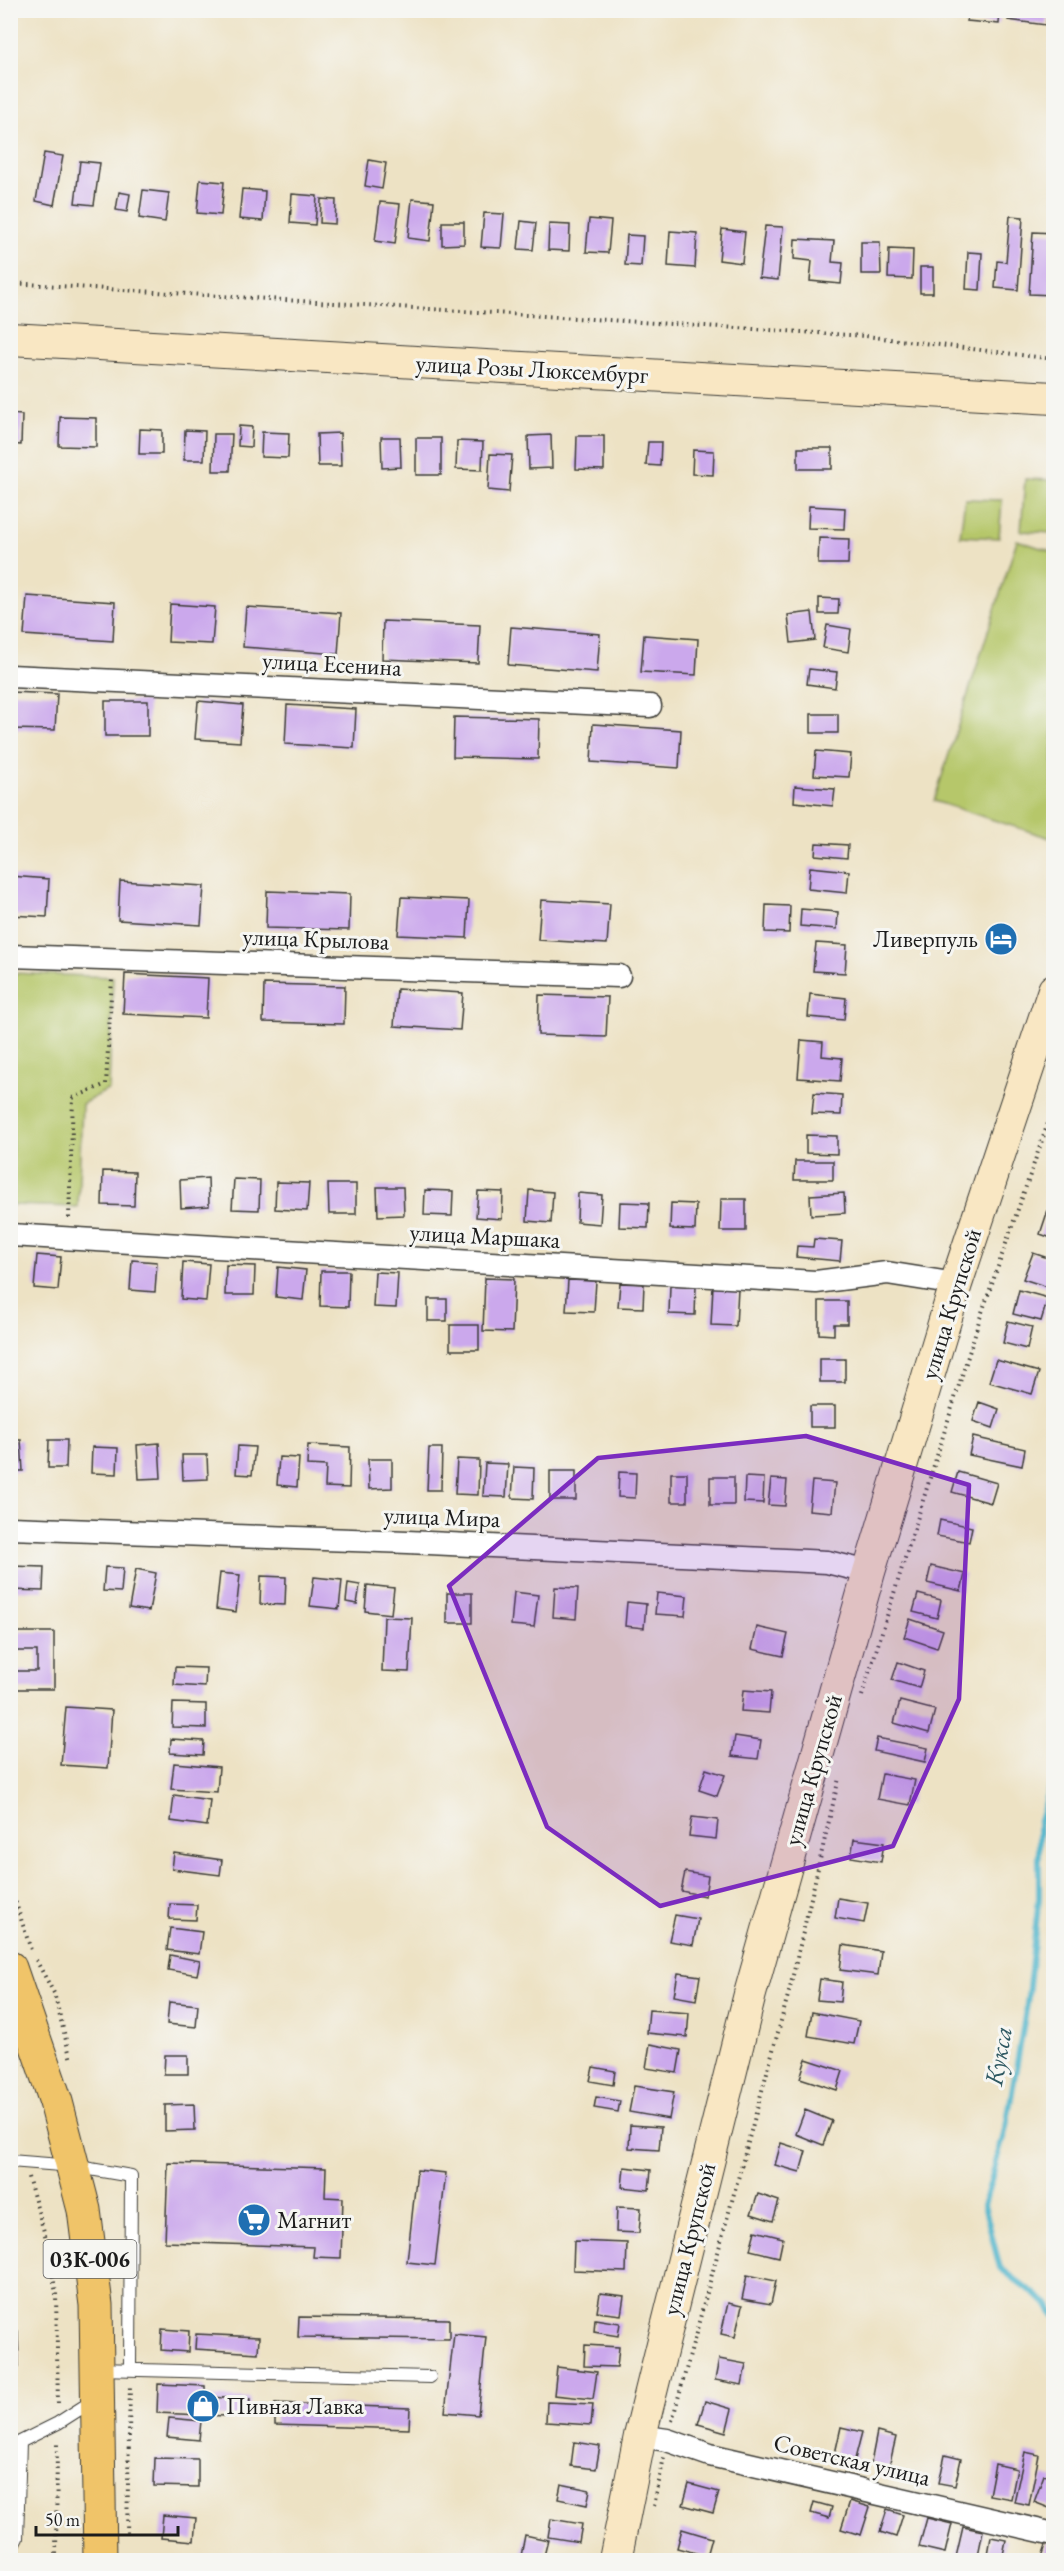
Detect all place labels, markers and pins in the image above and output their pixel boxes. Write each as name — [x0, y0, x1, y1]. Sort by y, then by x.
hotel icon: Ливерпуль — [983, 921, 1019, 957]
place label: Ливерпуль — [873, 923, 978, 954]
supermarket icon: Магнит — [236, 2202, 272, 2238]
place label: Магнит — [277, 2204, 351, 2235]
shop icon: Пивная Лавка — [185, 2388, 221, 2424]
place label: Пивная Лавка — [226, 2390, 364, 2421]

